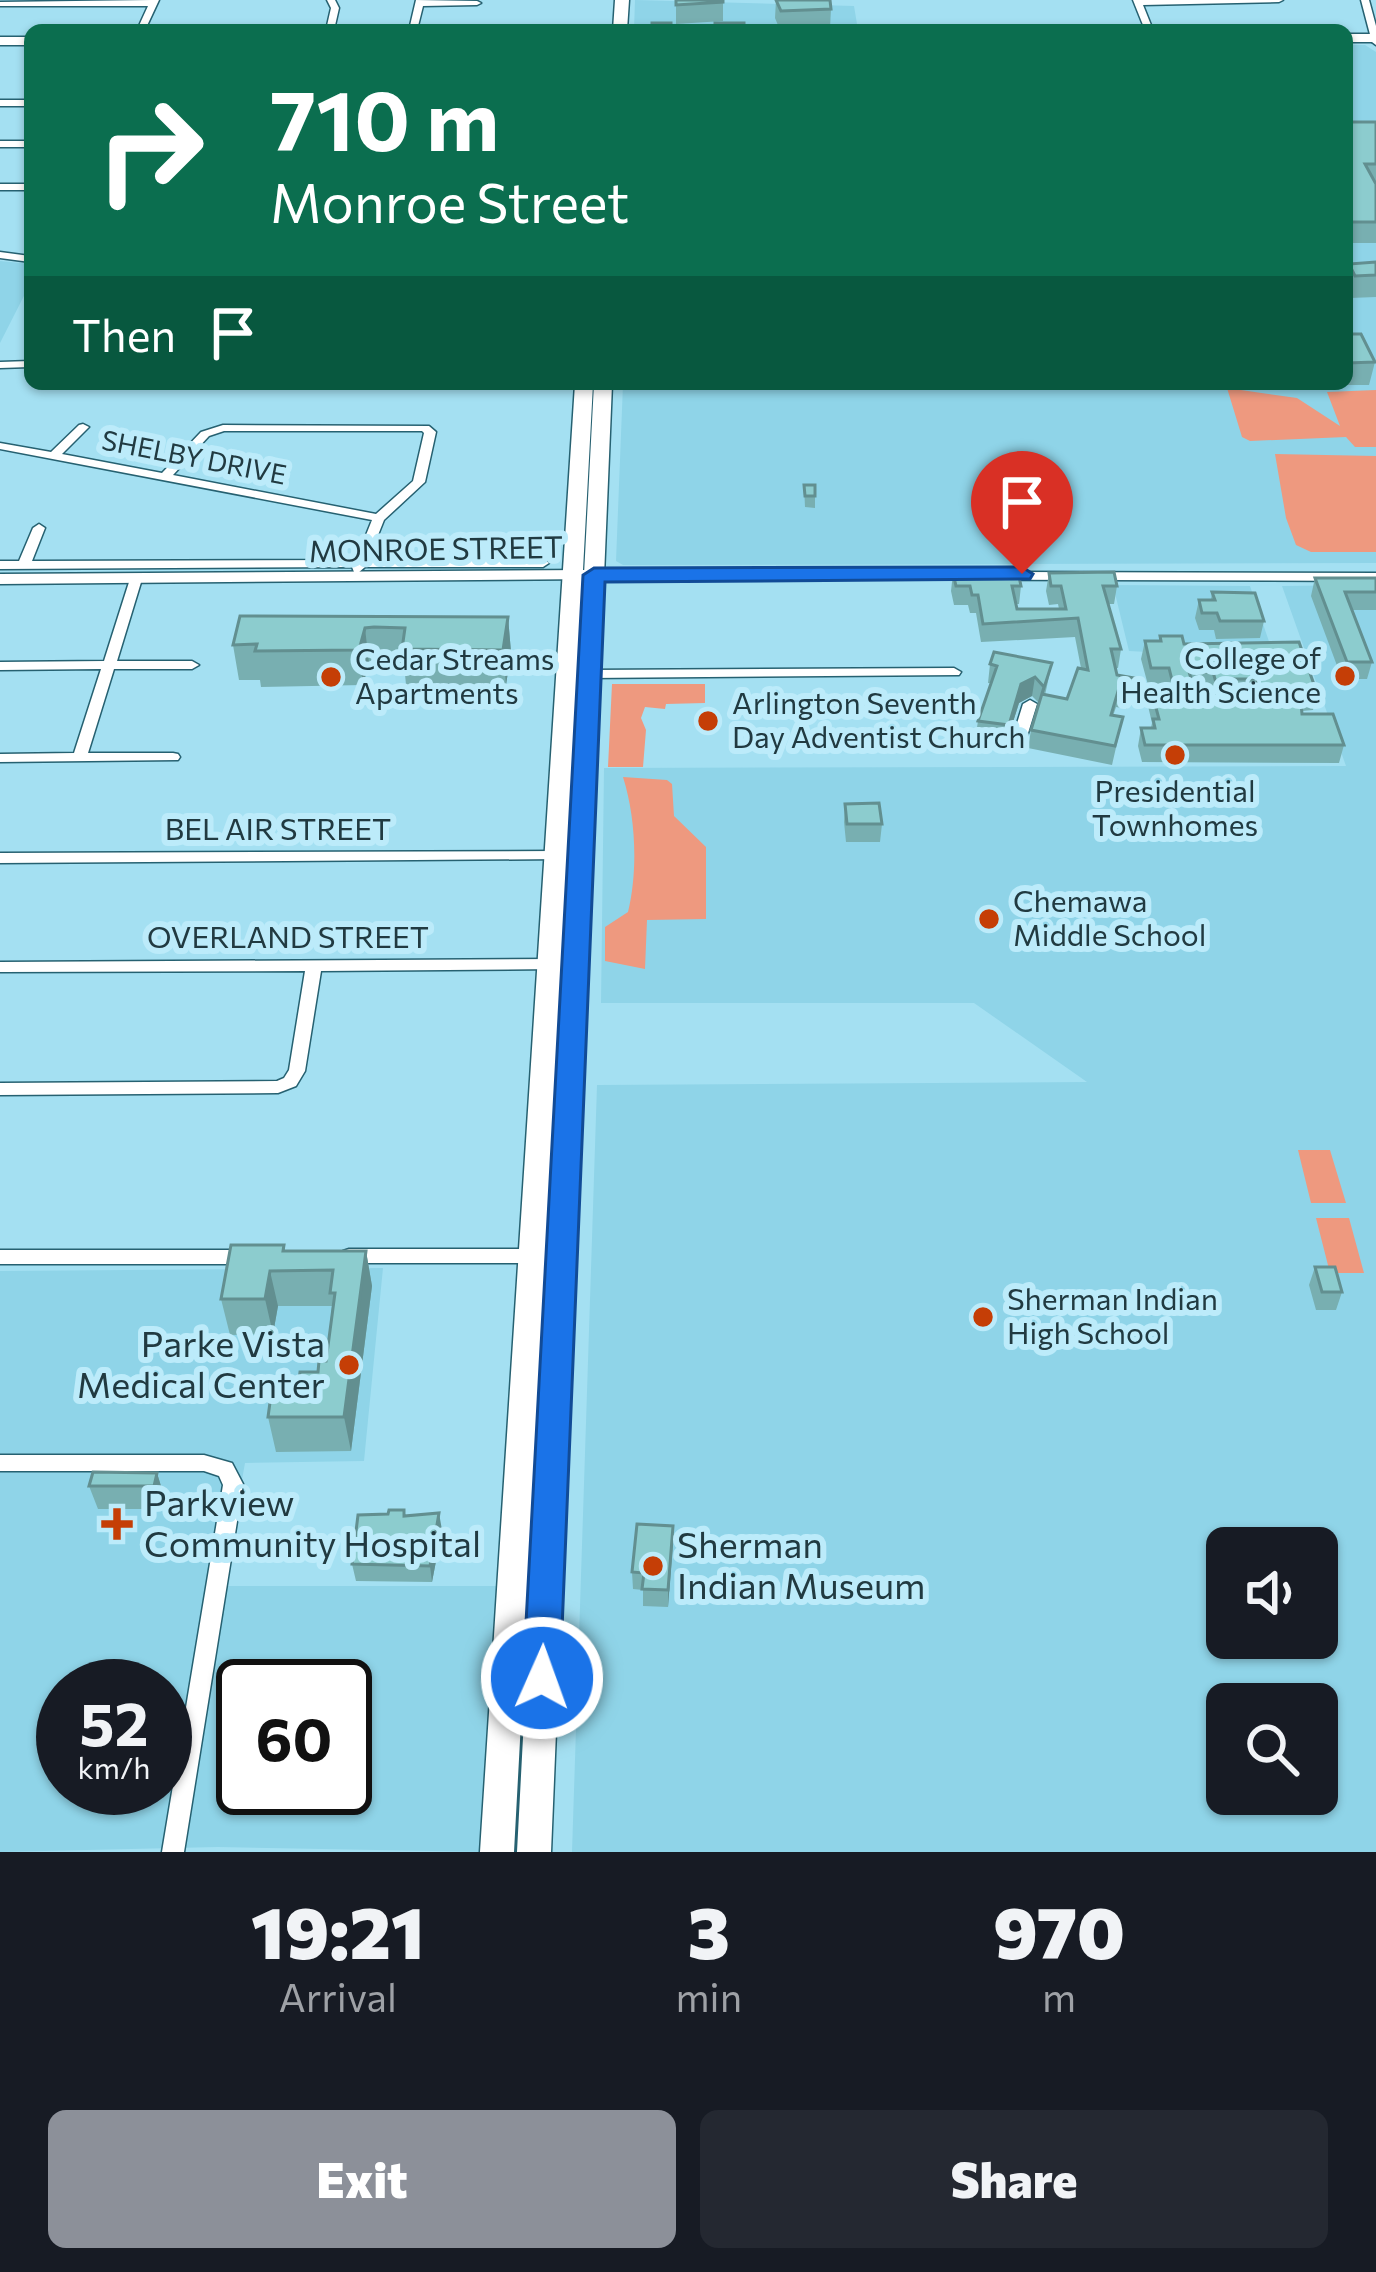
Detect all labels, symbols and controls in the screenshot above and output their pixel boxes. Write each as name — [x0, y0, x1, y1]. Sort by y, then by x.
text: 710 m — [270, 66, 499, 168]
icon: right — [72, 72, 228, 228]
text: Monroe Street — [270, 168, 629, 234]
icon: arrive — [200, 300, 266, 366]
text: Then — [72, 306, 176, 361]
street label: SHELBY DRIVE — [99, 422, 289, 491]
pin — [971, 451, 1073, 574]
icon: arrive — [989, 469, 1055, 535]
street label: MONROE STREET — [308, 527, 563, 568]
place label: College of Health Science — [1120, 638, 1321, 709]
place label: Cedar Streams Apartments — [355, 639, 555, 710]
marker: College of Health Science — [1332, 663, 1358, 689]
marker: Cedar Streams Apartments — [318, 664, 344, 690]
place label: Arlington Seventh Day Adventist Church — [732, 683, 1026, 754]
marker: Arlington Seventh Day Adventist Church — [695, 708, 721, 734]
marker: Presidential Townhomes — [1162, 742, 1188, 768]
place label: Presidential Townhomes — [1092, 771, 1258, 842]
street label: BEL AIR STREET — [165, 809, 391, 846]
place label: Chemawa Middle School — [1013, 881, 1206, 952]
marker: Chemawa Middle School — [976, 906, 1002, 932]
street label: OVERLAND STREET — [147, 917, 429, 954]
place label: Sherman Indian High School — [1007, 1279, 1218, 1350]
marker: Sherman Indian High School — [970, 1304, 996, 1330]
place label: Parke Vista Medical Center — [77, 1320, 325, 1405]
marker: Parke Vista Medical Center — [336, 1352, 362, 1378]
place label: Parkview Community Hospital — [144, 1479, 481, 1564]
marker: Parkview Community Hospital — [101, 1508, 133, 1540]
place label: Sherman Indian Museum — [677, 1521, 925, 1606]
map controls — [1206, 1527, 1338, 1815]
button: sound — [1206, 1527, 1338, 1659]
marker: Sherman Indian Museum — [640, 1553, 666, 1579]
position arrow — [479, 1615, 605, 1741]
speed limit sign: 60 — [216, 1659, 372, 1815]
button: search — [1206, 1683, 1338, 1815]
text: 52 — [79, 1685, 149, 1758]
text: km/h — [78, 1748, 150, 1785]
text: 19:21 — [251, 1886, 425, 1974]
text: 3 — [688, 1886, 730, 1974]
text: 970 — [993, 1886, 1125, 1974]
text: Arrival — [279, 1972, 397, 2020]
text: min — [676, 1972, 742, 2020]
text: m — [1042, 1972, 1076, 2020]
button: Exit — [48, 2110, 676, 2248]
button: Share — [700, 2110, 1328, 2248]

